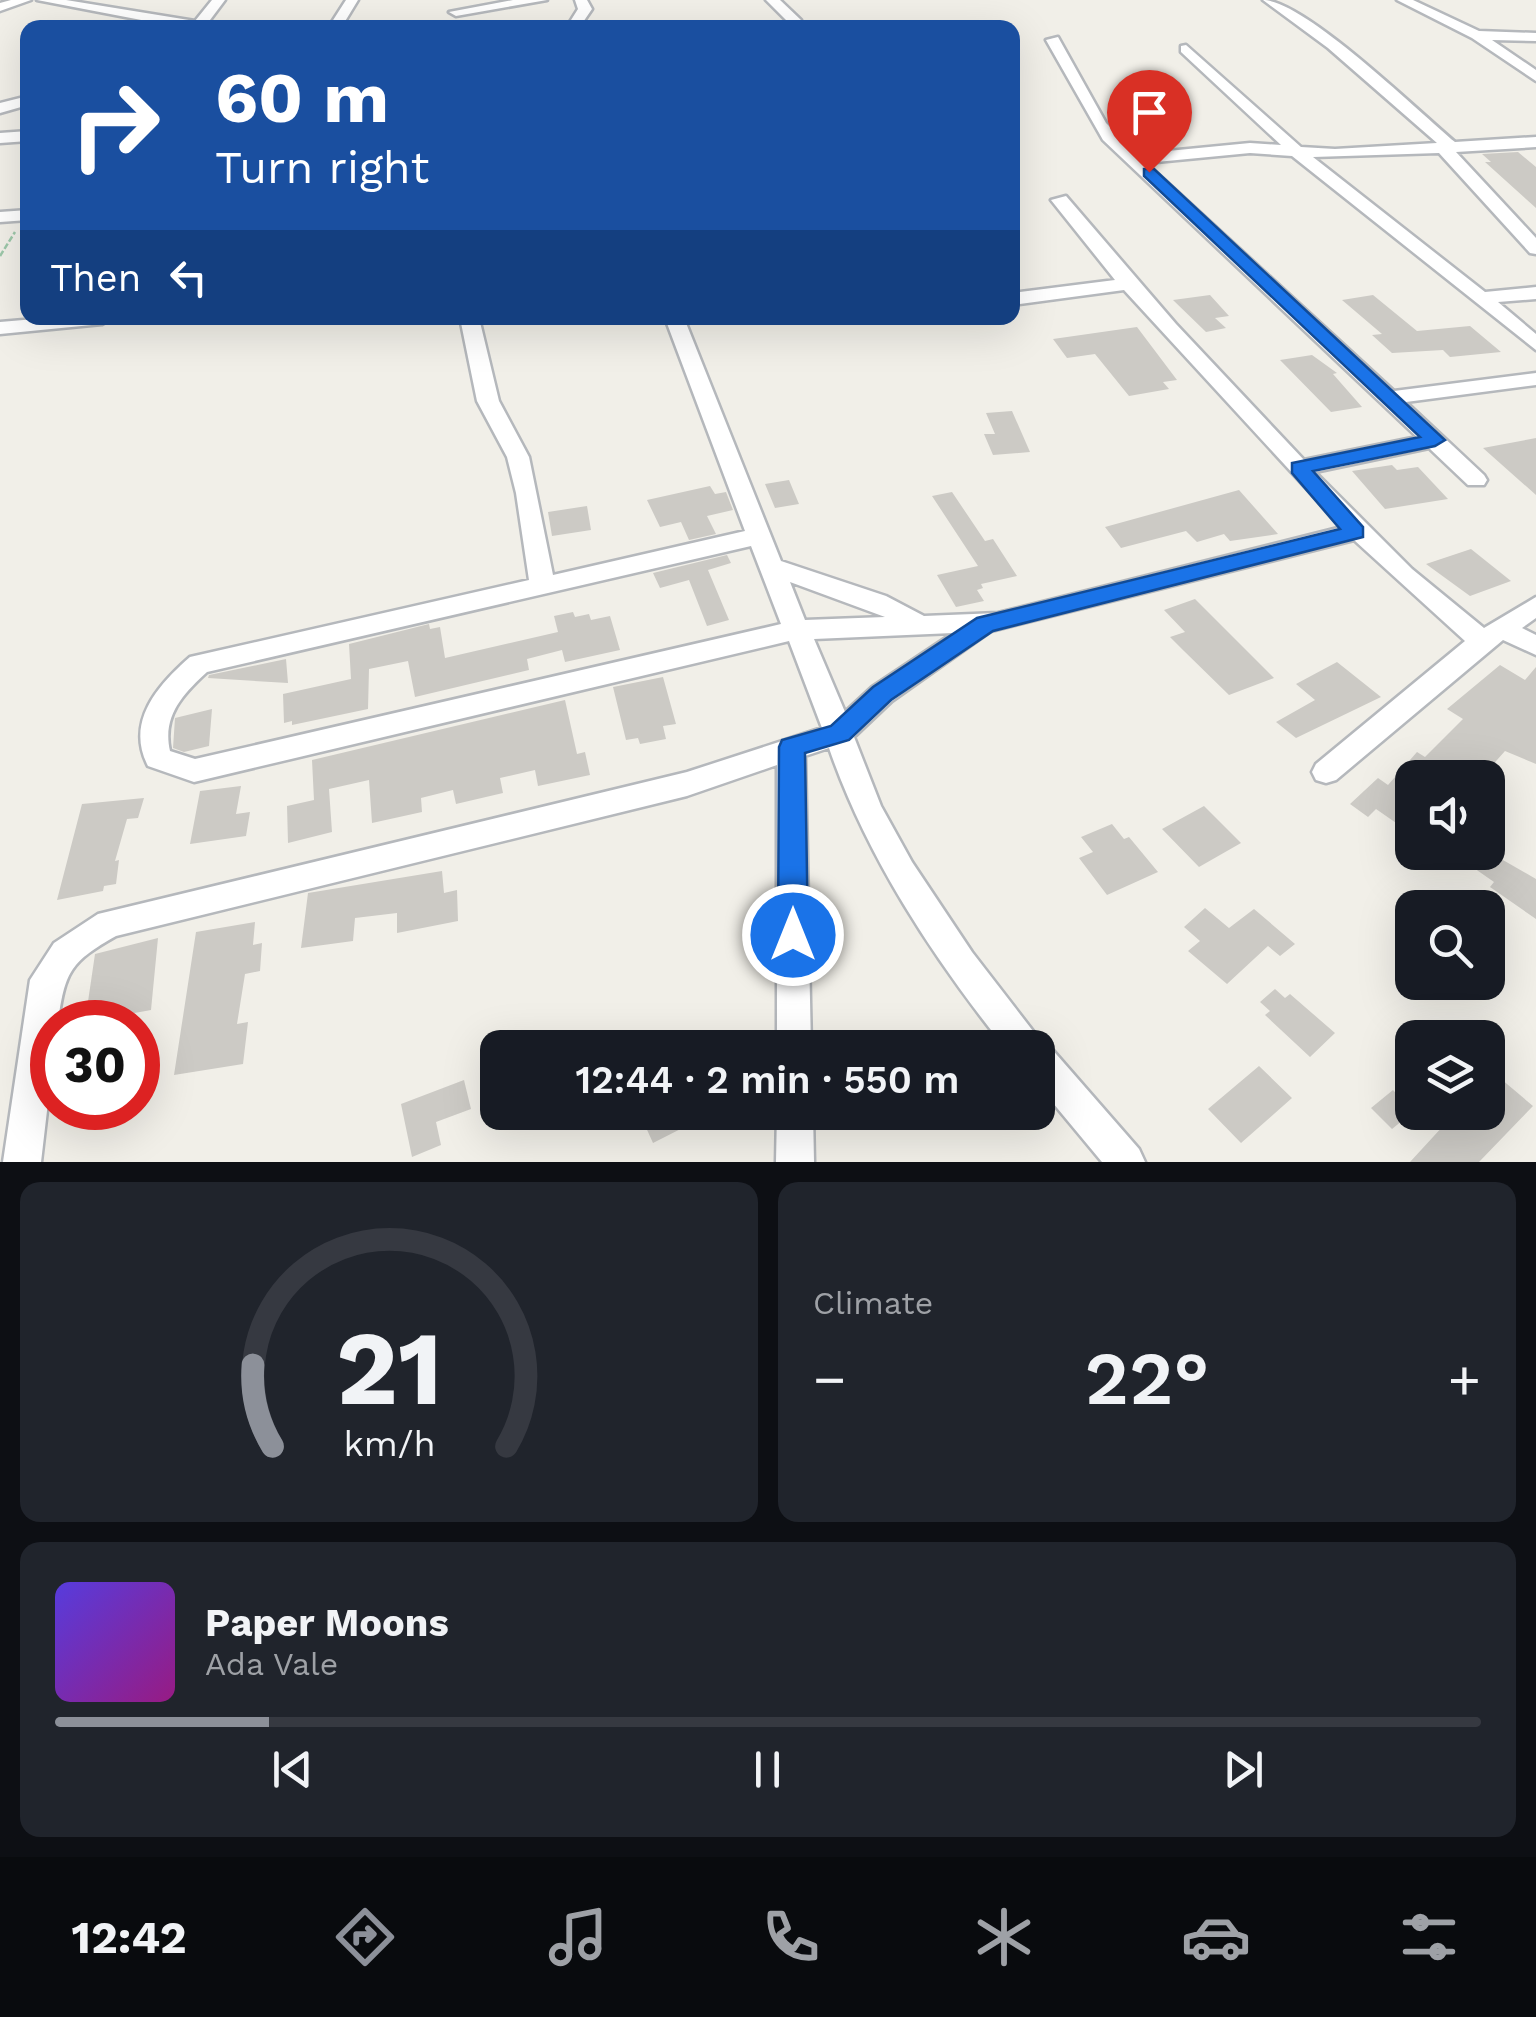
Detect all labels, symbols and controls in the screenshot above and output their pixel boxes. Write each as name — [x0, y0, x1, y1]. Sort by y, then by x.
text: 60 m — [215, 57, 389, 139]
icon: right — [50, 60, 180, 190]
pin — [1107, 70, 1192, 173]
icon: arrive — [1122, 85, 1177, 140]
text: Turn right — [215, 141, 429, 194]
icon: left — [161, 250, 216, 305]
text: Then — [50, 256, 141, 300]
map controls — [1395, 760, 1505, 1130]
button: sound — [1395, 760, 1505, 870]
position arrow — [741, 883, 845, 987]
button: search — [1395, 890, 1505, 1000]
speed limit sign: 30 — [30, 1000, 160, 1130]
button: layers — [1395, 1020, 1505, 1130]
text: 12:44 · 2 min · 550 m — [576, 1058, 959, 1102]
text: Climate — [813, 1284, 933, 1322]
text: 21 — [336, 1307, 442, 1429]
text: 22° — [1085, 1334, 1209, 1422]
text: − — [813, 1347, 846, 1411]
text: + — [1448, 1347, 1481, 1411]
text: km/h — [343, 1423, 435, 1465]
text: Paper Moons — [205, 1601, 449, 1645]
text: Ada Vale — [205, 1645, 338, 1683]
icon: previous — [265, 1742, 320, 1797]
icon: pause — [740, 1742, 795, 1797]
icon: next — [1216, 1742, 1271, 1797]
icon: directions — [330, 1902, 400, 1972]
icon: music — [543, 1902, 613, 1972]
icon: phone — [756, 1902, 826, 1972]
icon: climate — [969, 1902, 1039, 1972]
icon: car — [1181, 1902, 1251, 1972]
icon: filters — [1394, 1902, 1464, 1972]
text: 12:42 — [71, 1911, 187, 1964]

